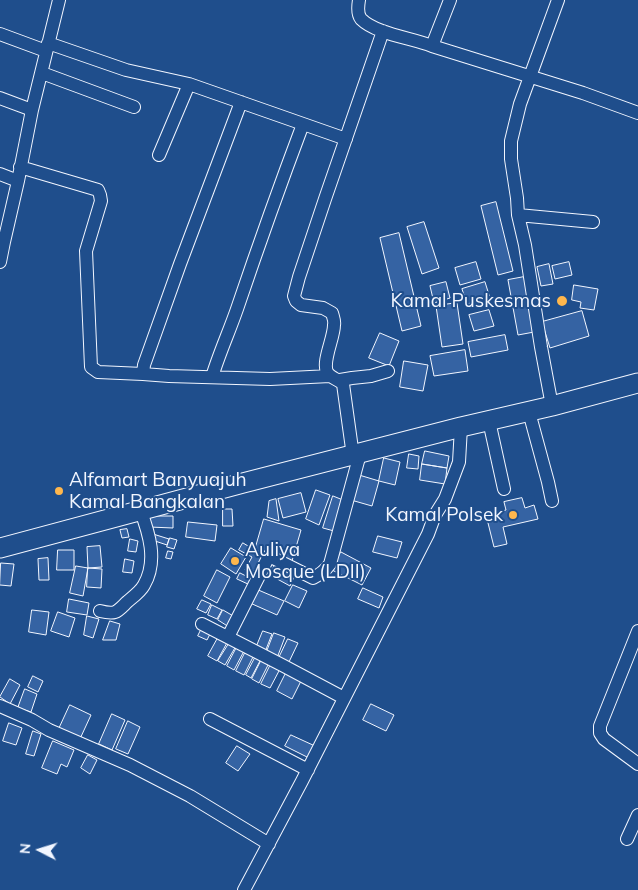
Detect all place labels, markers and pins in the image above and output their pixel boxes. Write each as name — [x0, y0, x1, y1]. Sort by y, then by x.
place label: Kamal Puskesmas — [391, 290, 551, 312]
marker: Kamal Puskesmas — [555, 294, 569, 308]
place label: Alfamart Banyuajuh Kamal Bangkalan — [69, 469, 247, 513]
marker: Alfamart Banyuajuh Kamal Bangkalan — [53, 485, 65, 497]
place label: Kamal Polsek — [385, 504, 503, 526]
marker: Kamal Polsek — [507, 509, 519, 521]
place label: Auliya Mosque (LDII) — [245, 539, 366, 583]
marker: Auliya Mosque (LDII) — [229, 555, 241, 567]

